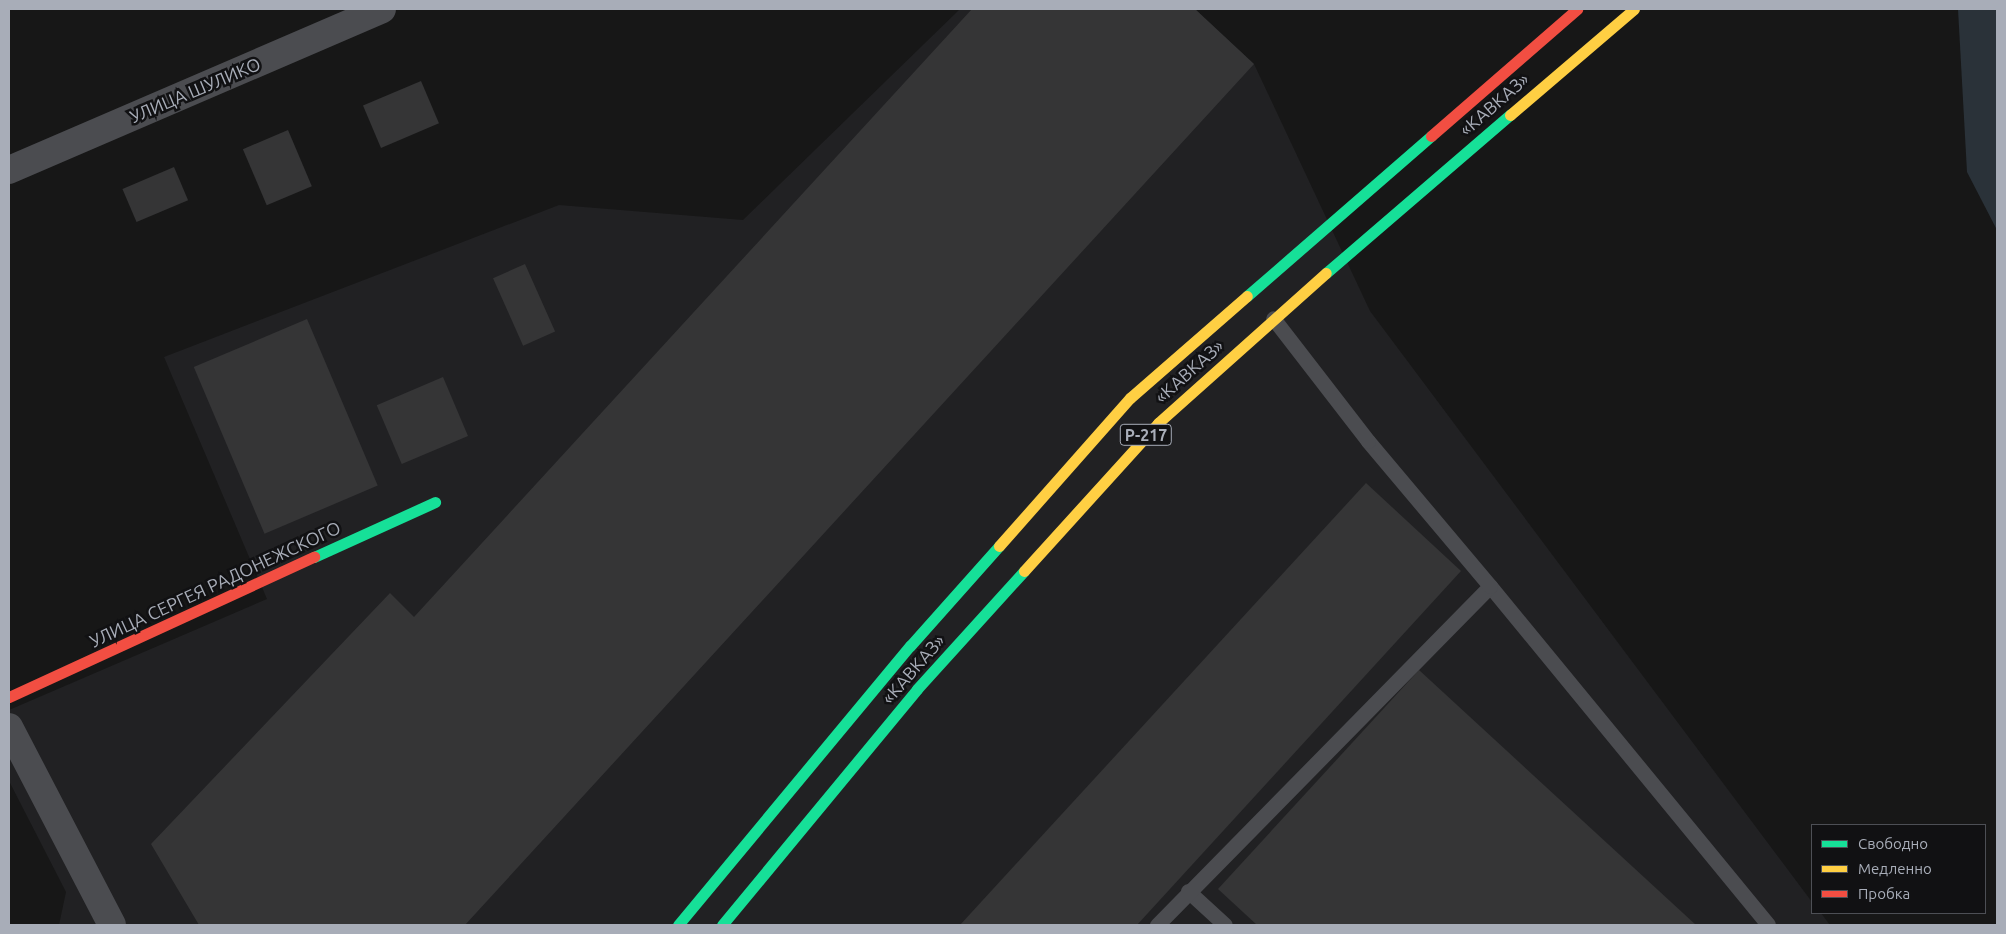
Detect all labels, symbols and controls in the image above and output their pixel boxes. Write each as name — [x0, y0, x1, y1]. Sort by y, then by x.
street label: УЛИЦА ШУЛИКО — [126, 53, 264, 127]
street label: «КАВКАЗ» — [1455, 68, 1533, 140]
street label: «КАВКАЗ» — [1150, 335, 1228, 407]
road number: Р-217 — [1120, 422, 1172, 448]
street label: УЛИЦА СЕРГЕЯ РАДОНЕЖСКОГО — [86, 516, 344, 652]
street label: «КАВКАЗ» — [877, 630, 949, 708]
legend — [1811, 824, 1986, 914]
text: Свободно — [1858, 835, 1928, 852]
text: Медленно — [1858, 860, 1932, 877]
text: Пробка — [1858, 885, 1910, 902]

